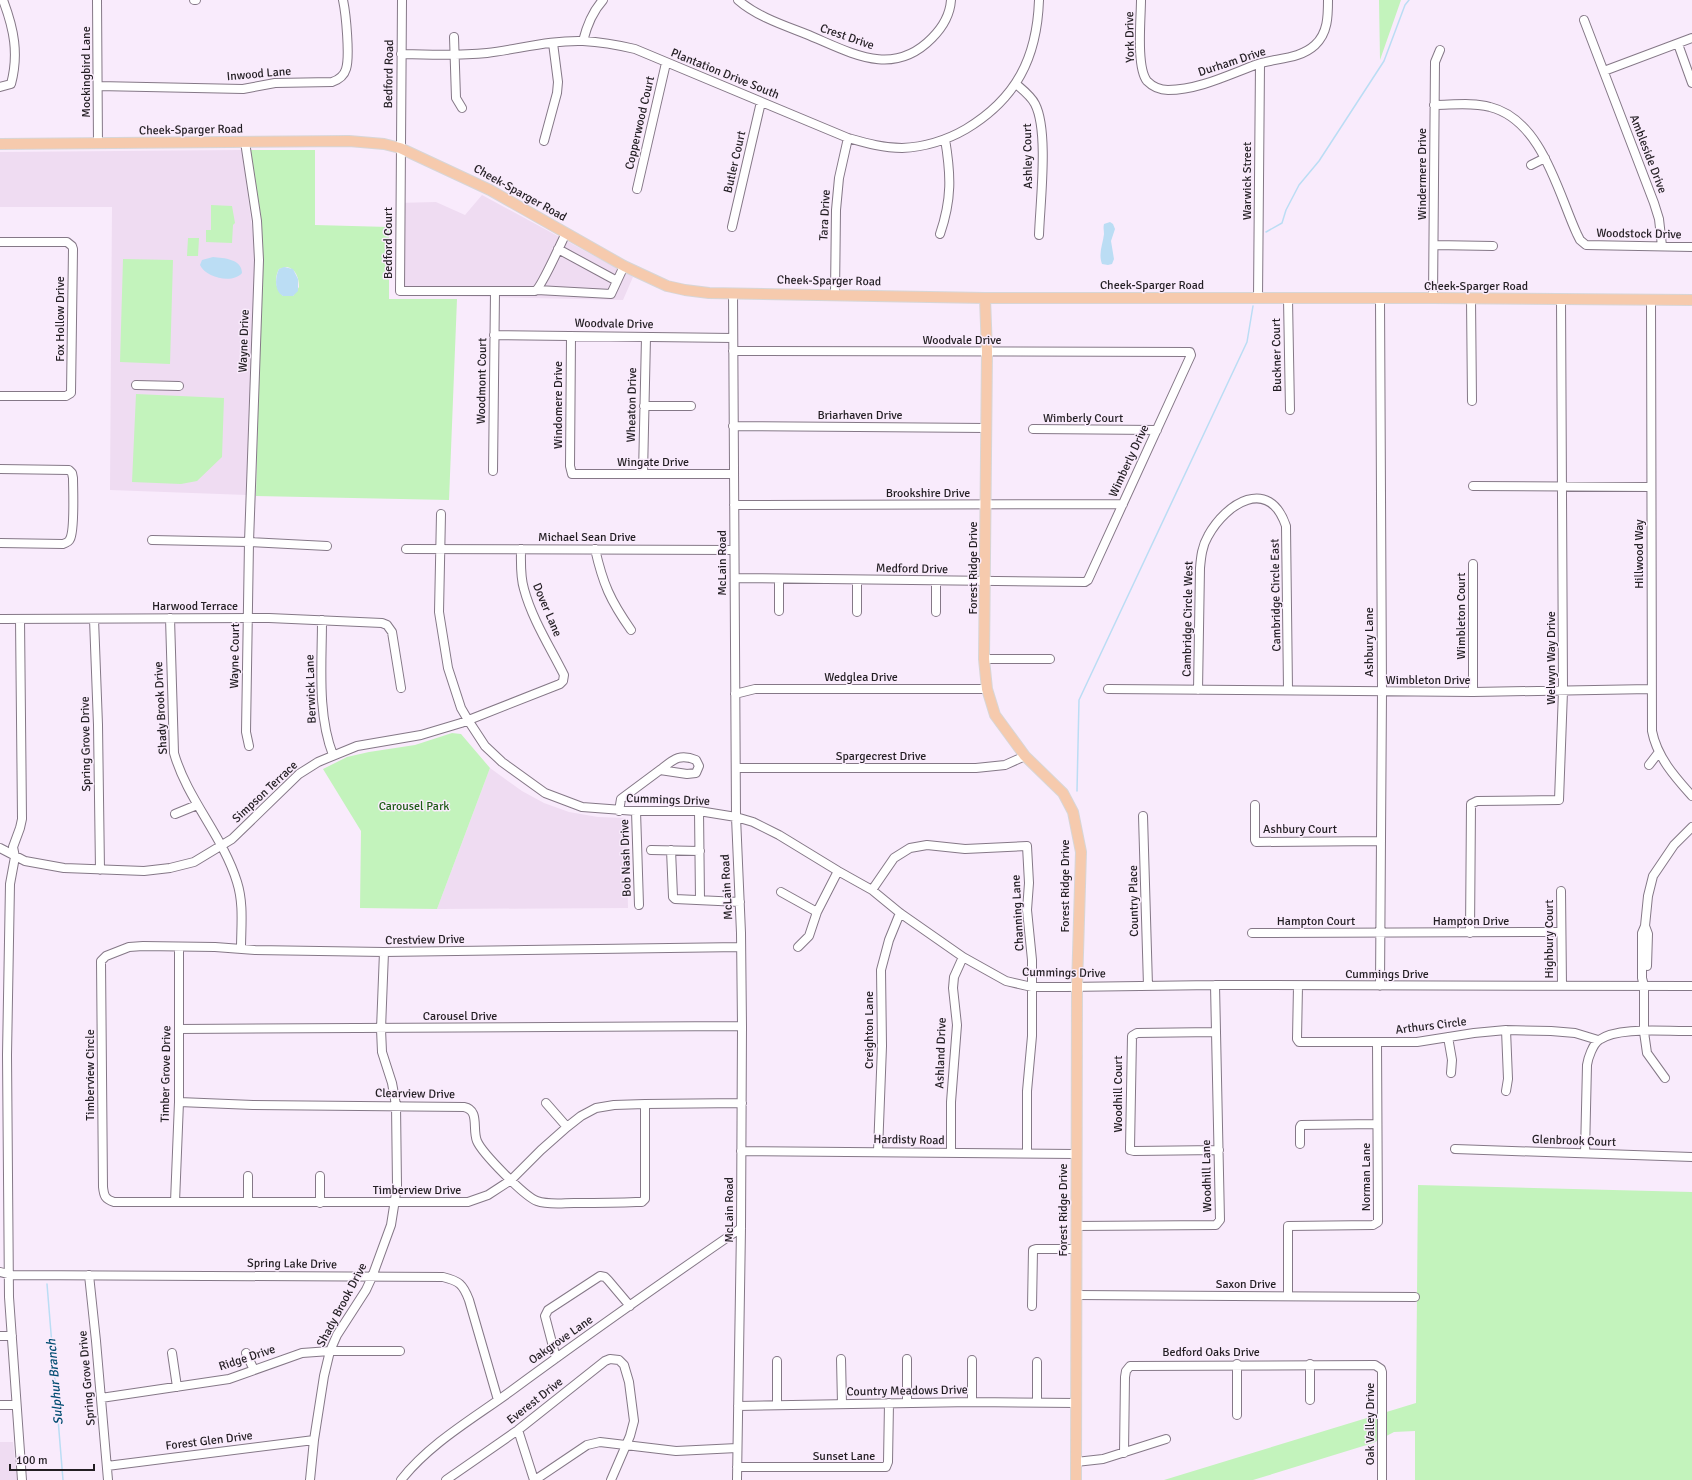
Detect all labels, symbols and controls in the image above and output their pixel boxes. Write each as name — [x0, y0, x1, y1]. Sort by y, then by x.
street label: York Drive — [1122, 11, 1138, 63]
street label: Crest Drive — [818, 21, 876, 53]
street label: Mockingbird Lane — [79, 26, 94, 118]
street label: Bedford Road — [381, 39, 397, 109]
street label: Durham Drive — [1196, 44, 1268, 80]
street label: Plantation Drive South — [669, 45, 781, 103]
street label: Inwood Lane — [226, 64, 292, 84]
street label: Copperwood Court — [622, 75, 658, 171]
street label: Ambleside Drive — [1626, 113, 1670, 195]
street label: Cheek-Sparger Road — [139, 122, 243, 138]
street label: Ashley Court — [1020, 123, 1036, 189]
street label: Windermere Drive — [1415, 128, 1430, 220]
street label: Butler Court — [721, 129, 749, 195]
street label: Warwick Street — [1240, 142, 1255, 220]
street label: Cheek-Sparger Road — [471, 161, 569, 225]
street label: Tara Drive — [816, 189, 834, 241]
street label: Bedford Court — [381, 207, 396, 279]
street label: Woodstock Drive — [1596, 226, 1682, 242]
street label: Cheek-Sparger Road — [777, 273, 881, 289]
street label: Fox Hollow Drive — [53, 276, 68, 362]
street label: Cheek-Sparger Road — [1100, 278, 1204, 293]
street label: Cheek-Sparger Road — [1424, 279, 1528, 294]
street label: Wayne Drive — [235, 309, 253, 373]
street label: Woodvale Drive — [574, 316, 654, 332]
street label: Buckner Court — [1269, 318, 1285, 392]
street label: Woodvale Drive — [923, 333, 1001, 348]
street label: Woodmont Court — [474, 338, 490, 424]
street label: Windomere Drive — [551, 361, 566, 449]
street label: Wheaton Drive — [624, 367, 640, 443]
street label: Briarhaven Drive — [817, 408, 903, 423]
street label: Wimberly Court — [1043, 411, 1123, 426]
street label: Wimberly Drive — [1106, 422, 1152, 500]
street label: Wingate Drive — [617, 455, 689, 470]
street label: Brookshire Drive — [886, 486, 970, 501]
street label: Hillwood Way — [1632, 519, 1647, 589]
street label: Forest Ridge Drive — [966, 521, 981, 615]
street label: Michael Sean Drive — [538, 530, 636, 545]
street label: McLain Road — [715, 530, 730, 596]
street label: Cambridge Circle East — [1268, 538, 1284, 652]
street label: Medford Drive — [876, 561, 948, 577]
street label: Cambridge Circle West — [1179, 561, 1197, 677]
street label: Wimbleton Court — [1454, 572, 1469, 660]
street label: Dover Lane — [529, 581, 565, 639]
street label: Harwood Terrace — [152, 599, 238, 614]
street label: Ashbury Lane — [1362, 607, 1377, 677]
street label: Welwyn Way Drive — [1544, 611, 1559, 705]
street label: Wayne Court — [227, 623, 243, 689]
street label: Berwick Lane — [302, 654, 320, 724]
street label: Shady Brook Drive — [151, 661, 171, 755]
street label: Wedglea Drive — [824, 670, 898, 685]
street label: Wimbleton Drive — [1385, 673, 1471, 688]
street label: Spring Grove Drive — [78, 696, 94, 792]
street label: Spargecrest Drive — [836, 749, 926, 764]
street label: Simpson Terrace — [229, 758, 301, 826]
street label: Cummings Drive — [626, 791, 710, 809]
park label: Carousel Park — [379, 799, 449, 814]
street label: Bob Nash Drive — [617, 819, 635, 897]
street label: Ashbury Court — [1263, 822, 1337, 837]
street label: Forest Ridge Drive — [1058, 839, 1073, 933]
street label: McLain Road — [718, 854, 736, 920]
street label: Country Place — [1126, 865, 1142, 937]
street label: Channing Lane — [1009, 874, 1027, 952]
street label: Highbury Court — [1542, 900, 1557, 978]
street label: Hampton Court — [1277, 914, 1355, 929]
street label: Hampton Drive — [1433, 914, 1509, 929]
street label: Crestview Drive — [385, 932, 465, 948]
street label: Cummings Drive — [1022, 965, 1106, 981]
street label: Cummings Drive — [1345, 967, 1429, 982]
street label: Creighton Lane — [862, 991, 877, 1069]
street label: Carousel Drive — [423, 1009, 497, 1024]
street label: Arthurs Circle — [1395, 1014, 1467, 1038]
street label: Ashland Drive — [932, 1017, 950, 1089]
street label: Timber Grove Drive — [158, 1025, 174, 1123]
street label: Timberview Circle — [83, 1029, 98, 1121]
street label: Woodhill Court — [1111, 1056, 1126, 1132]
street label: Clearview Drive — [375, 1086, 455, 1102]
street label: Hardisty Road — [873, 1132, 945, 1148]
street label: Glenbrook Court — [1532, 1132, 1616, 1150]
street label: Woodhill Lane — [1199, 1140, 1215, 1212]
street label: Norman Lane — [1359, 1143, 1374, 1211]
street label: Forest Ridge Drive — [1056, 1163, 1071, 1257]
street label: McLain Road — [722, 1177, 737, 1243]
street label: Timberview Drive — [373, 1183, 461, 1198]
street label: Spring Lake Drive — [247, 1256, 337, 1272]
street label: Shady Brook Drive — [314, 1260, 370, 1350]
street label: Saxon Drive — [1216, 1277, 1276, 1292]
street label: Oakgrove Lane — [526, 1312, 596, 1368]
street label: Spring Grove Drive — [75, 1330, 99, 1426]
water label: Sulphur Branch — [43, 1337, 67, 1426]
street label: Ridge Drive — [217, 1342, 277, 1374]
street label: Bedford Oaks Drive — [1162, 1345, 1260, 1360]
street label: Everest Drive — [504, 1374, 566, 1428]
street label: Country Meadows Drive — [846, 1382, 968, 1400]
street label: Oak Valley Drive — [1363, 1383, 1378, 1465]
street label: Forest Glen Drive — [165, 1428, 253, 1454]
scale bar — [10, 1446, 94, 1472]
street label: Sunset Lane — [813, 1449, 875, 1464]
text: 100 m — [16, 1453, 48, 1468]

